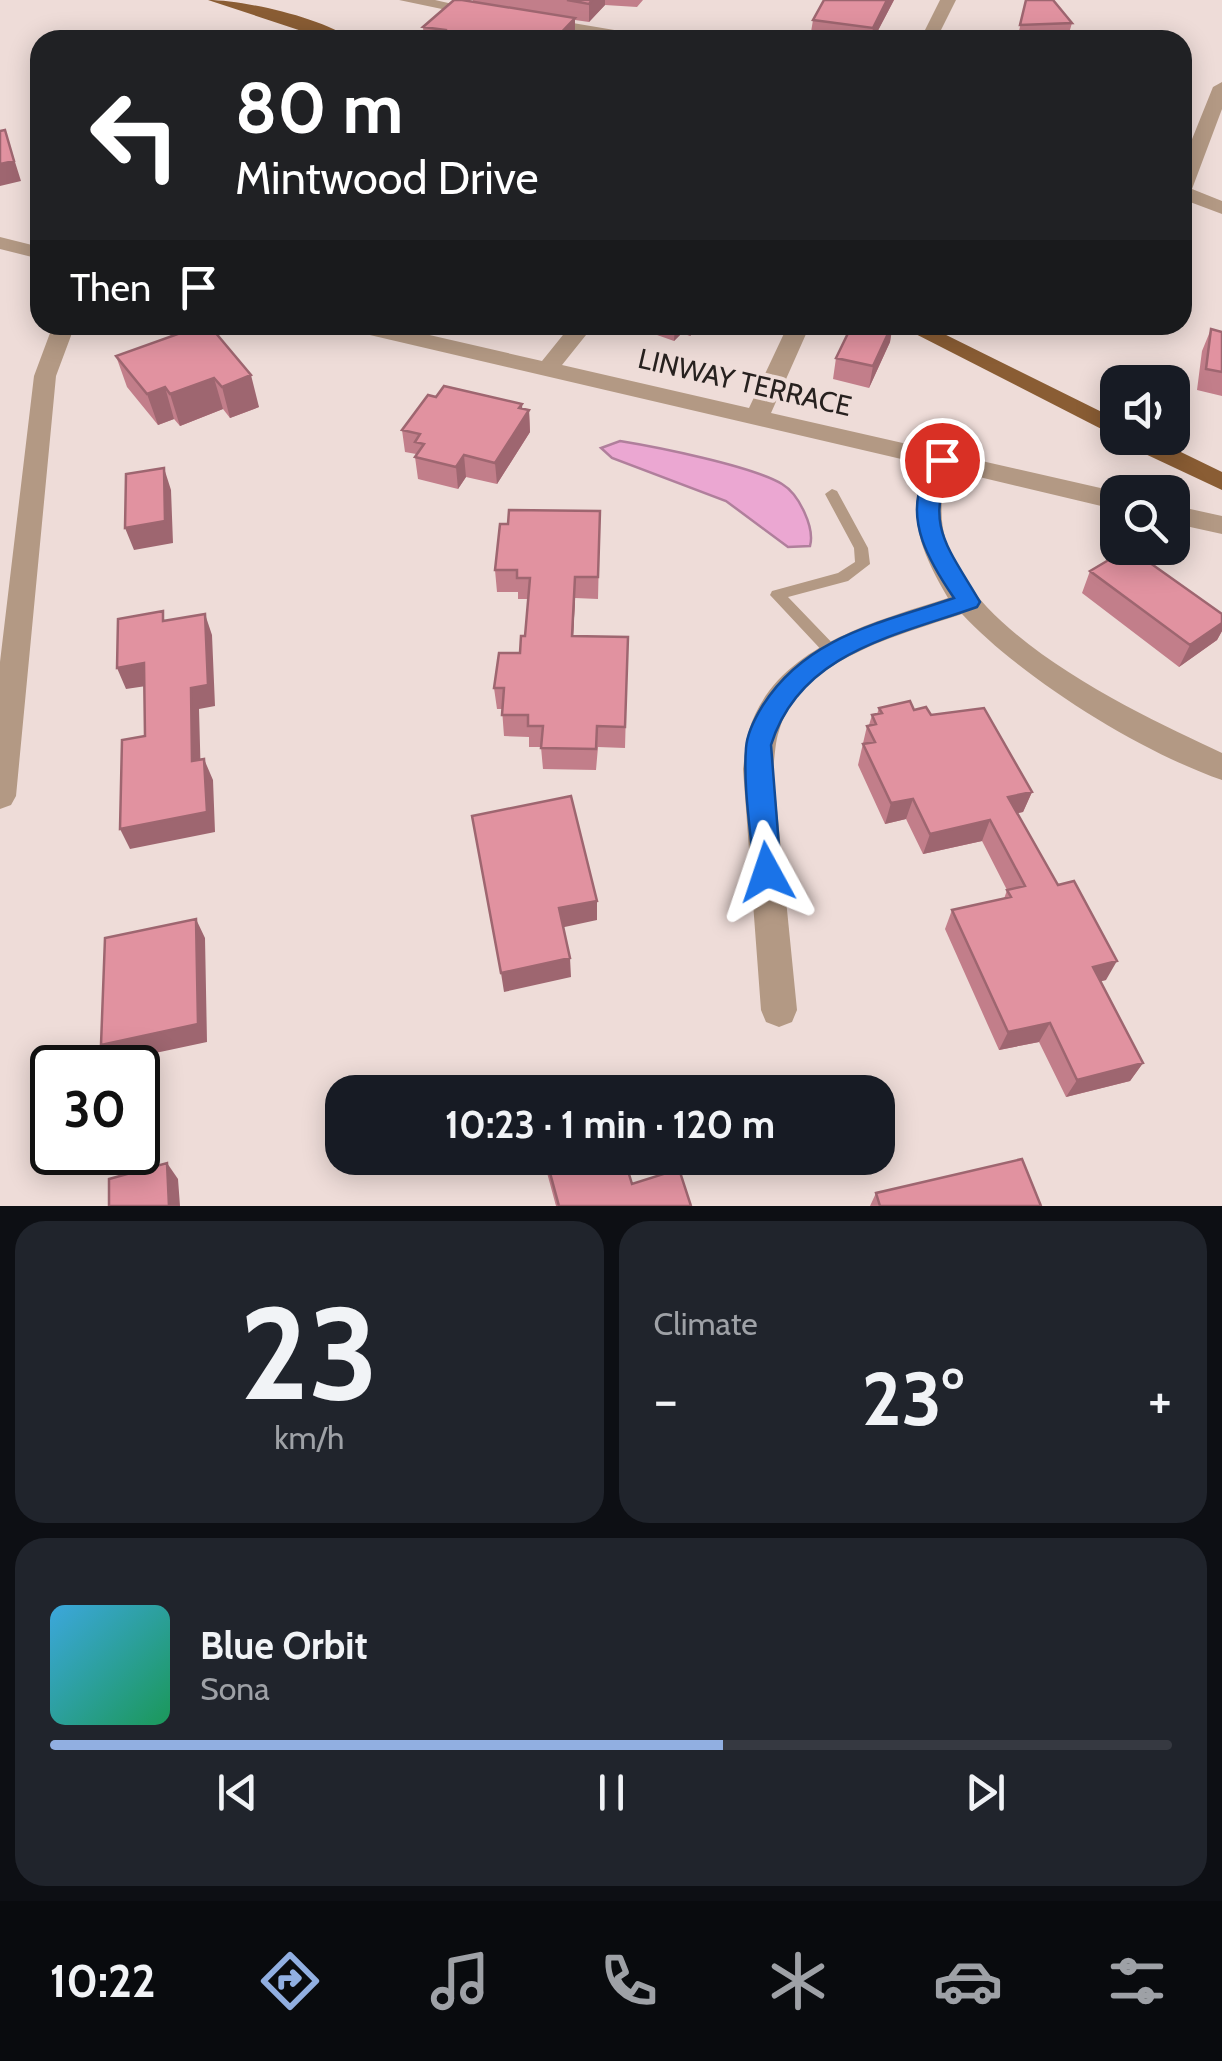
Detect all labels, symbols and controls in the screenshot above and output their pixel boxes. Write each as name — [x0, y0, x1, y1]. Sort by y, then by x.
text: 80 m — [235, 65, 403, 151]
icon: left — [70, 70, 200, 200]
text: Mintwood Drive — [235, 151, 539, 205]
icon: arrive — [171, 260, 226, 315]
text: Then — [70, 264, 151, 311]
street label: LINWAY TERRACE — [635, 341, 855, 423]
map controls — [1100, 365, 1190, 565]
button: sound — [1100, 365, 1190, 455]
pin — [900, 418, 985, 503]
icon: arrive — [915, 433, 970, 488]
button: search — [1100, 475, 1190, 565]
position arrow — [715, 820, 819, 924]
speed limit sign: 30 — [30, 1045, 160, 1175]
text: 10:23 · 1 min · 120 m — [445, 1101, 775, 1148]
text: 23 — [240, 1274, 379, 1432]
text: Climate — [654, 1304, 758, 1343]
text: 23° — [862, 1353, 964, 1444]
text: − — [654, 1366, 678, 1433]
text: + — [1148, 1366, 1172, 1433]
text: km/h — [274, 1418, 344, 1457]
text: Blue Orbit — [200, 1622, 368, 1669]
text: Sona — [200, 1669, 270, 1708]
icon: previous — [210, 1765, 265, 1820]
icon: pause — [584, 1765, 639, 1820]
icon: next — [958, 1765, 1013, 1820]
icon: directions — [255, 1946, 325, 2016]
icon: music — [425, 1946, 495, 2016]
icon: phone — [594, 1946, 664, 2016]
icon: climate — [763, 1946, 833, 2016]
icon: car — [933, 1946, 1003, 2016]
icon: filters — [1102, 1946, 1172, 2016]
text: 10:22 — [50, 1954, 156, 2008]

